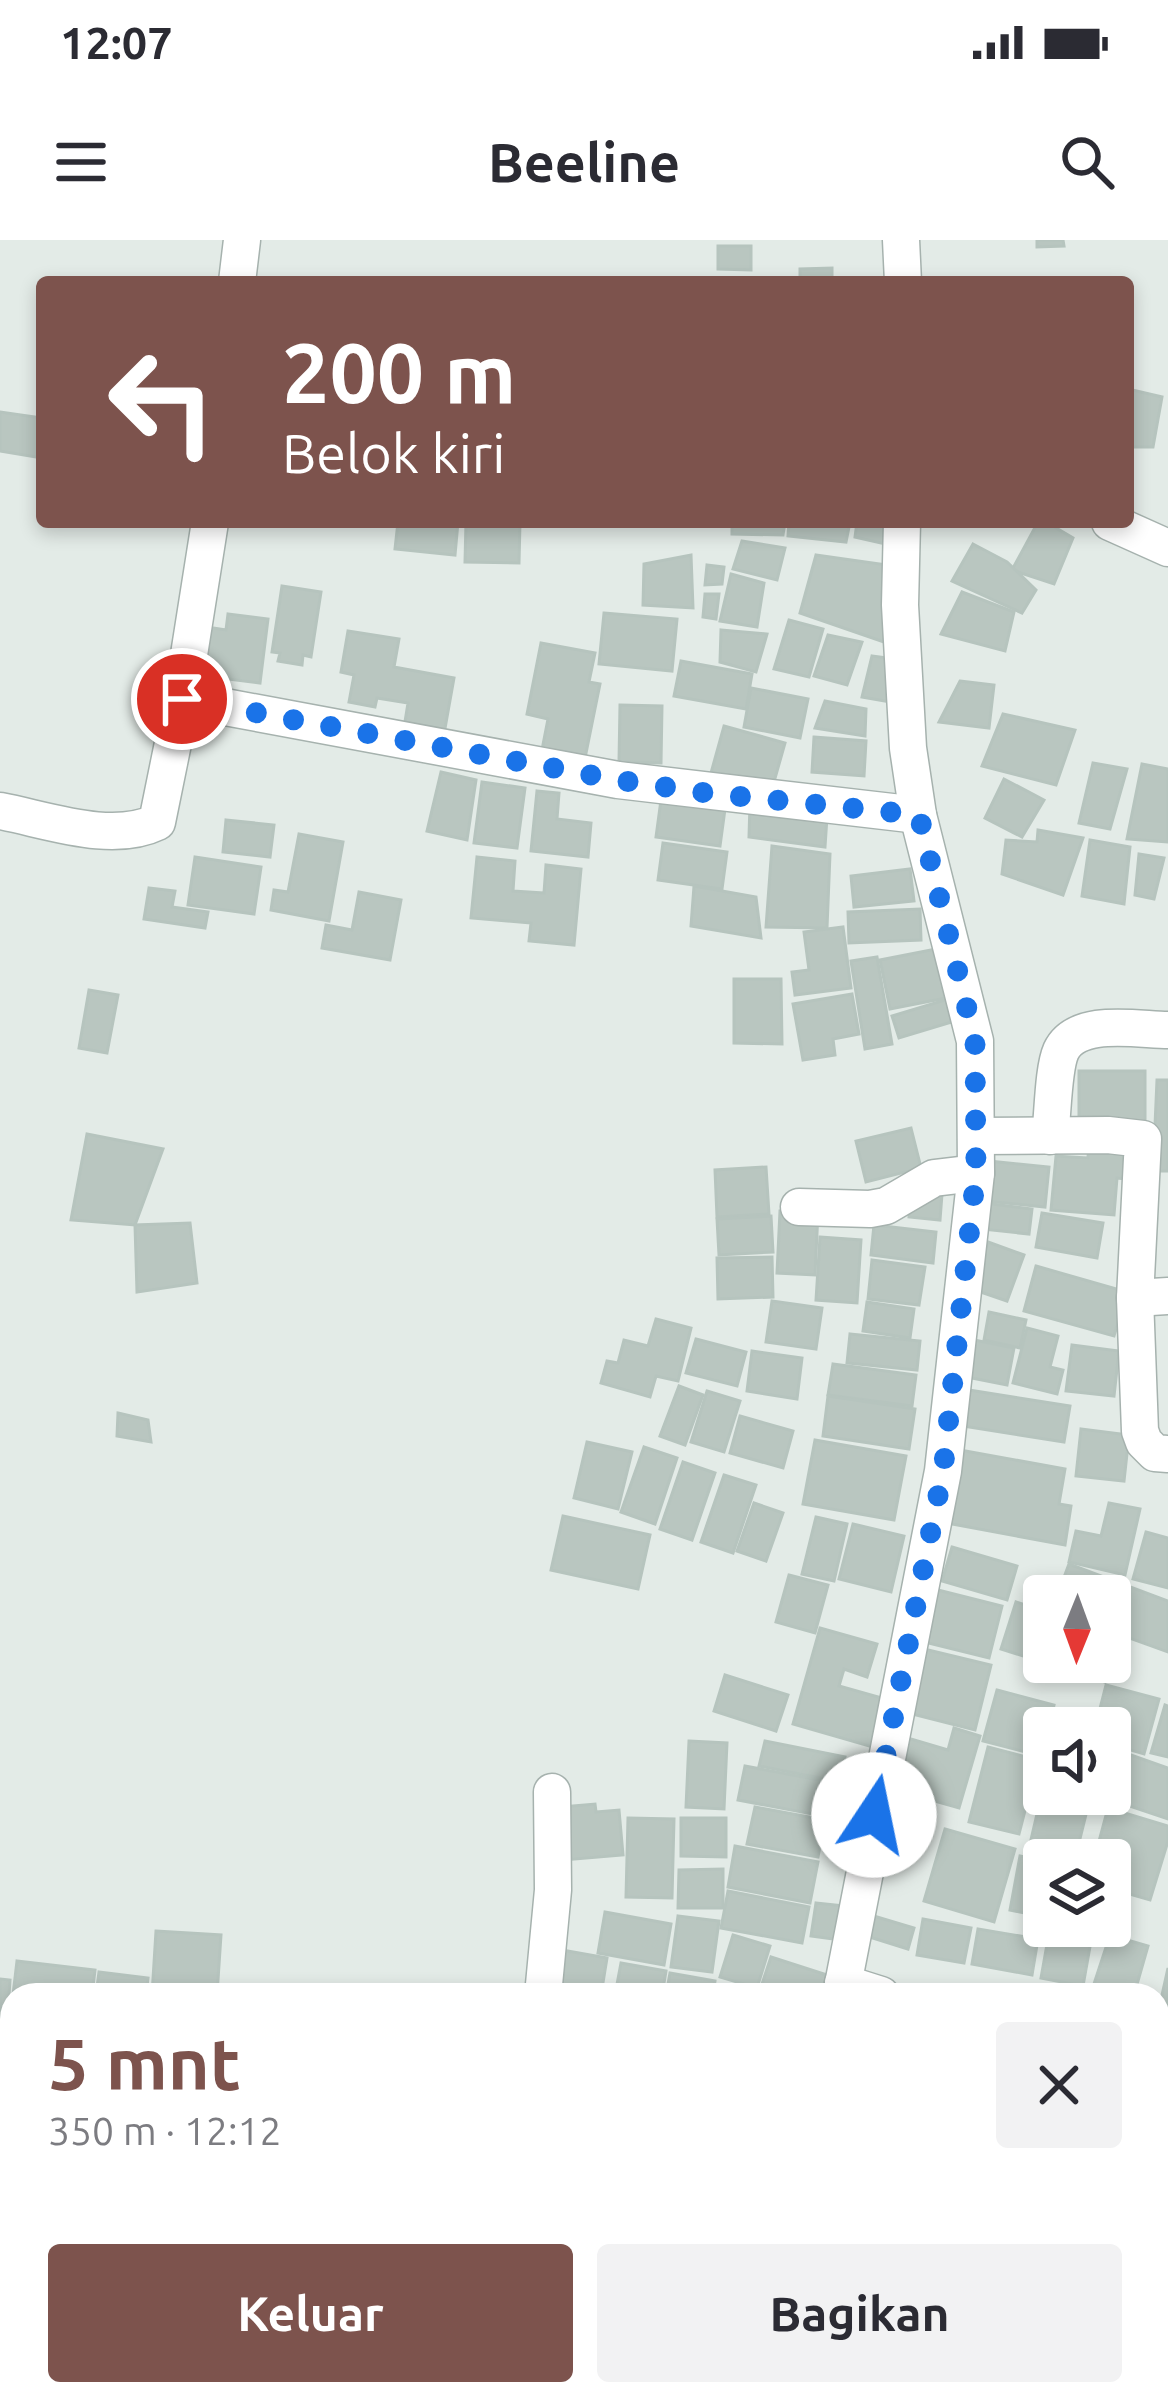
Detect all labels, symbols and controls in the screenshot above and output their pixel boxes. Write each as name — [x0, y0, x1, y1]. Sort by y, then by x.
text: 12:07 — [60, 17, 173, 68]
icon: menu — [48, 129, 114, 195]
icon: search — [1054, 129, 1120, 195]
text: Beeline — [488, 132, 680, 192]
icon: left — [84, 324, 240, 480]
text: 200 m — [282, 325, 516, 419]
text: Belok kiri — [282, 423, 505, 483]
pin — [131, 648, 233, 750]
icon: arrive — [149, 666, 215, 732]
north arrow — [1023, 1575, 1131, 1683]
map controls — [1023, 1575, 1131, 1947]
button: sound — [1023, 1707, 1131, 1815]
position arrow — [811, 1752, 937, 1878]
button: layers — [1023, 1839, 1131, 1947]
button: close — [996, 2022, 1122, 2148]
text: 5 mnt — [48, 2023, 241, 2104]
text: 350 m · 12:12 — [48, 2109, 282, 2152]
button: Keluar — [48, 2244, 573, 2382]
button: Bagikan — [597, 2244, 1122, 2382]

